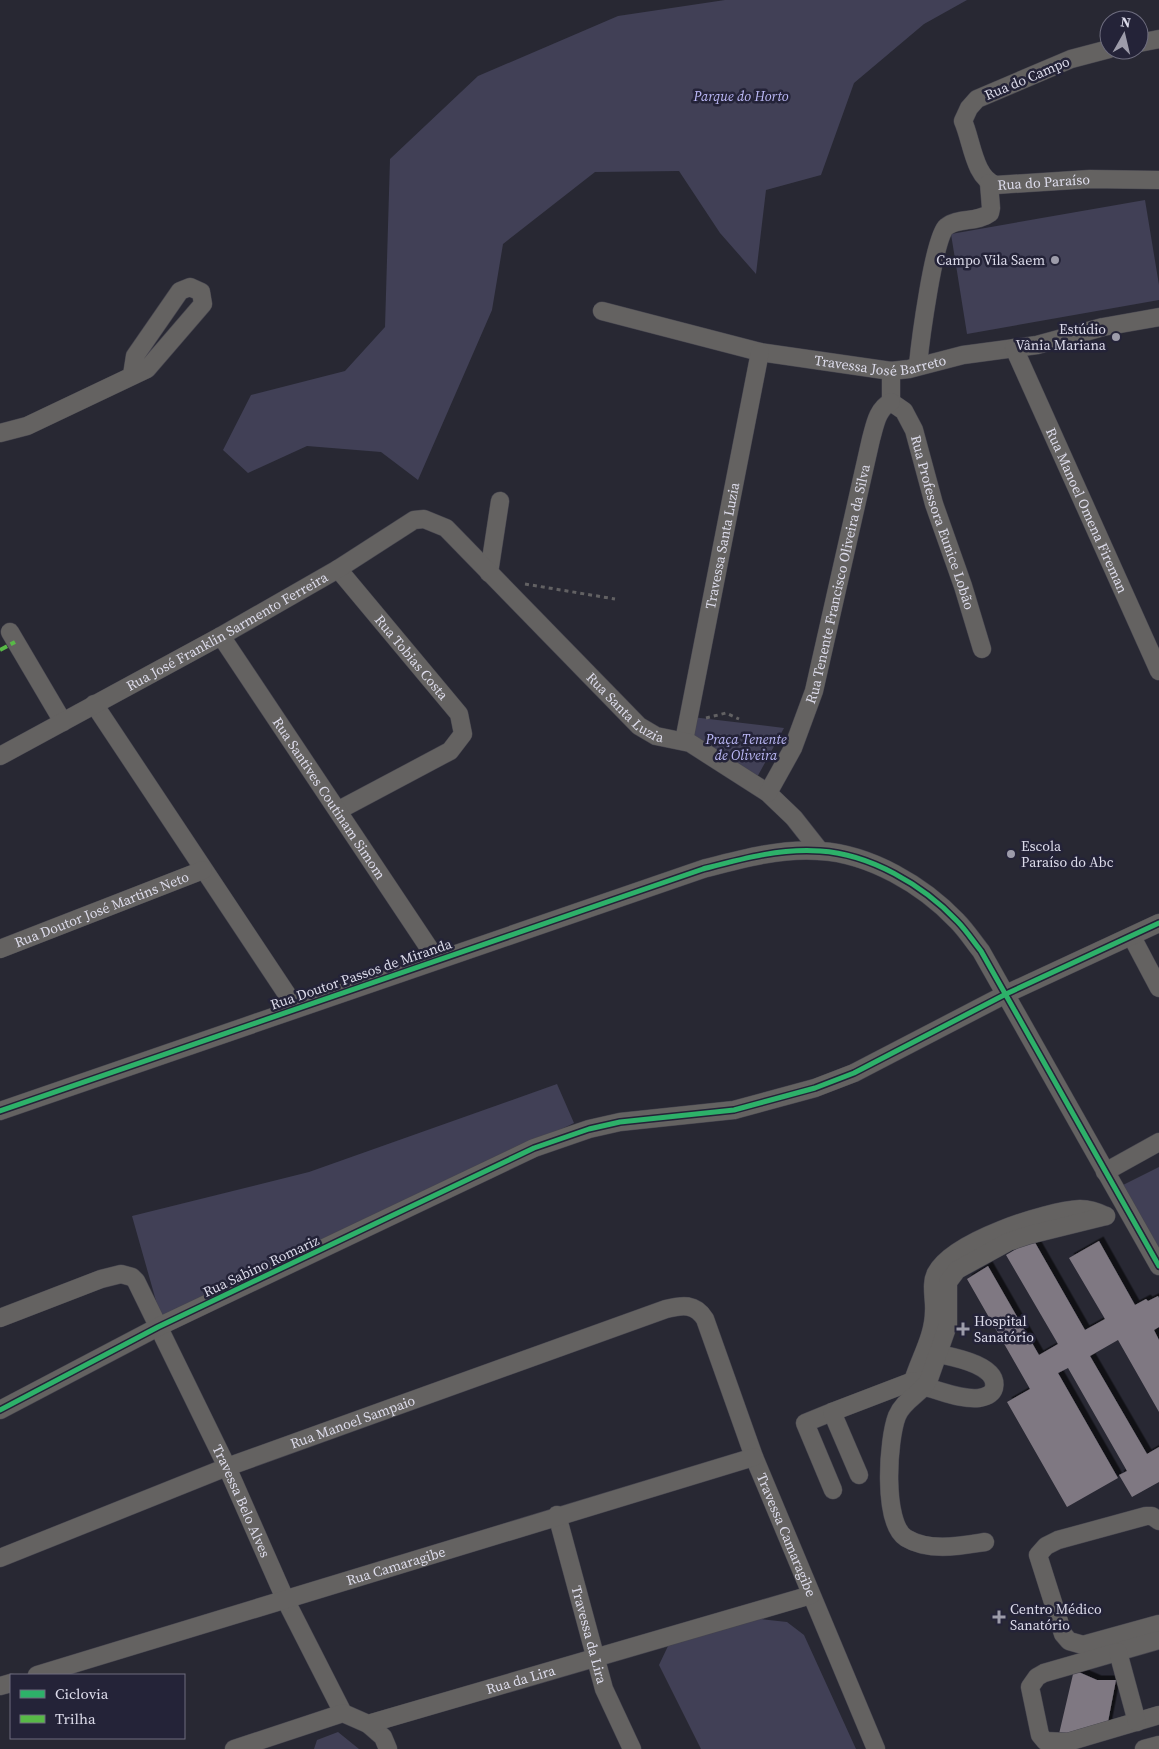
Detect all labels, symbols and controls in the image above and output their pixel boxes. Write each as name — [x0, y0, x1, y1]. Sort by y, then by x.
north arrow — [1099, 10, 1149, 60]
text: N — [1119, 12, 1132, 33]
street label: Rua do Campo — [981, 51, 1073, 105]
park label: Parque do Horto — [692, 86, 789, 106]
street label: Rua do Paraíso — [997, 169, 1091, 195]
place label: Campo Vila Saem — [936, 250, 1045, 270]
marker: Campo Vila Saem — [1049, 254, 1061, 266]
place label: Estúdio Vânia Mariana — [1015, 319, 1107, 355]
marker: Estúdio Vânia Mariana — [1110, 331, 1122, 343]
street label: Travessa José Barreto — [813, 350, 949, 381]
street label: Rua Manoel Omena Fireman — [1041, 424, 1133, 597]
street label: Rua Professora Eunice Lobão — [906, 433, 980, 612]
street label: Rua Tenente Francisco Oliveira da Silva — [800, 461, 875, 706]
street label: Travessa Santa Luzia — [700, 480, 744, 611]
street label: Rua José Franklin Sarmento Ferreira — [123, 566, 332, 696]
street label: Rua Tobias Costa — [370, 610, 454, 705]
street label: Rua Santa Luzia — [582, 668, 666, 748]
street label: Rua Santives Coutinam Simom — [268, 713, 391, 884]
park label: Praça Tenente de Oliveira — [704, 729, 787, 765]
place label: Escola Paraíso do Abc — [1021, 836, 1114, 872]
marker: Escola Paraíso do Abc — [1005, 848, 1017, 860]
street label: Rua Doutor José Martins Neto — [12, 866, 192, 952]
street label: Rua Doutor Passos de Miranda — [268, 933, 455, 1014]
street label: Rua Sabino Romariz — [200, 1230, 323, 1302]
place label: Hospital Sanatório — [974, 1311, 1034, 1347]
marker: Hospital Sanatório — [956, 1322, 970, 1336]
street label: Rua Manoel Sampaio — [287, 1390, 418, 1453]
street label: Travessa Belo Alves — [208, 1441, 276, 1560]
street label: Travessa Camaragibe — [752, 1470, 821, 1600]
street label: Rua Camaragibe — [344, 1541, 448, 1590]
street label: Travessa da Lira — [567, 1583, 612, 1687]
place label: Centro Médico Sanatório — [1010, 1599, 1102, 1635]
marker: Centro Médico Sanatório — [992, 1610, 1006, 1624]
street label: Rua da Lira — [484, 1660, 558, 1699]
legend — [10, 1674, 185, 1739]
text: Ciclovia — [55, 1683, 109, 1704]
text: Trilha — [55, 1708, 96, 1729]

